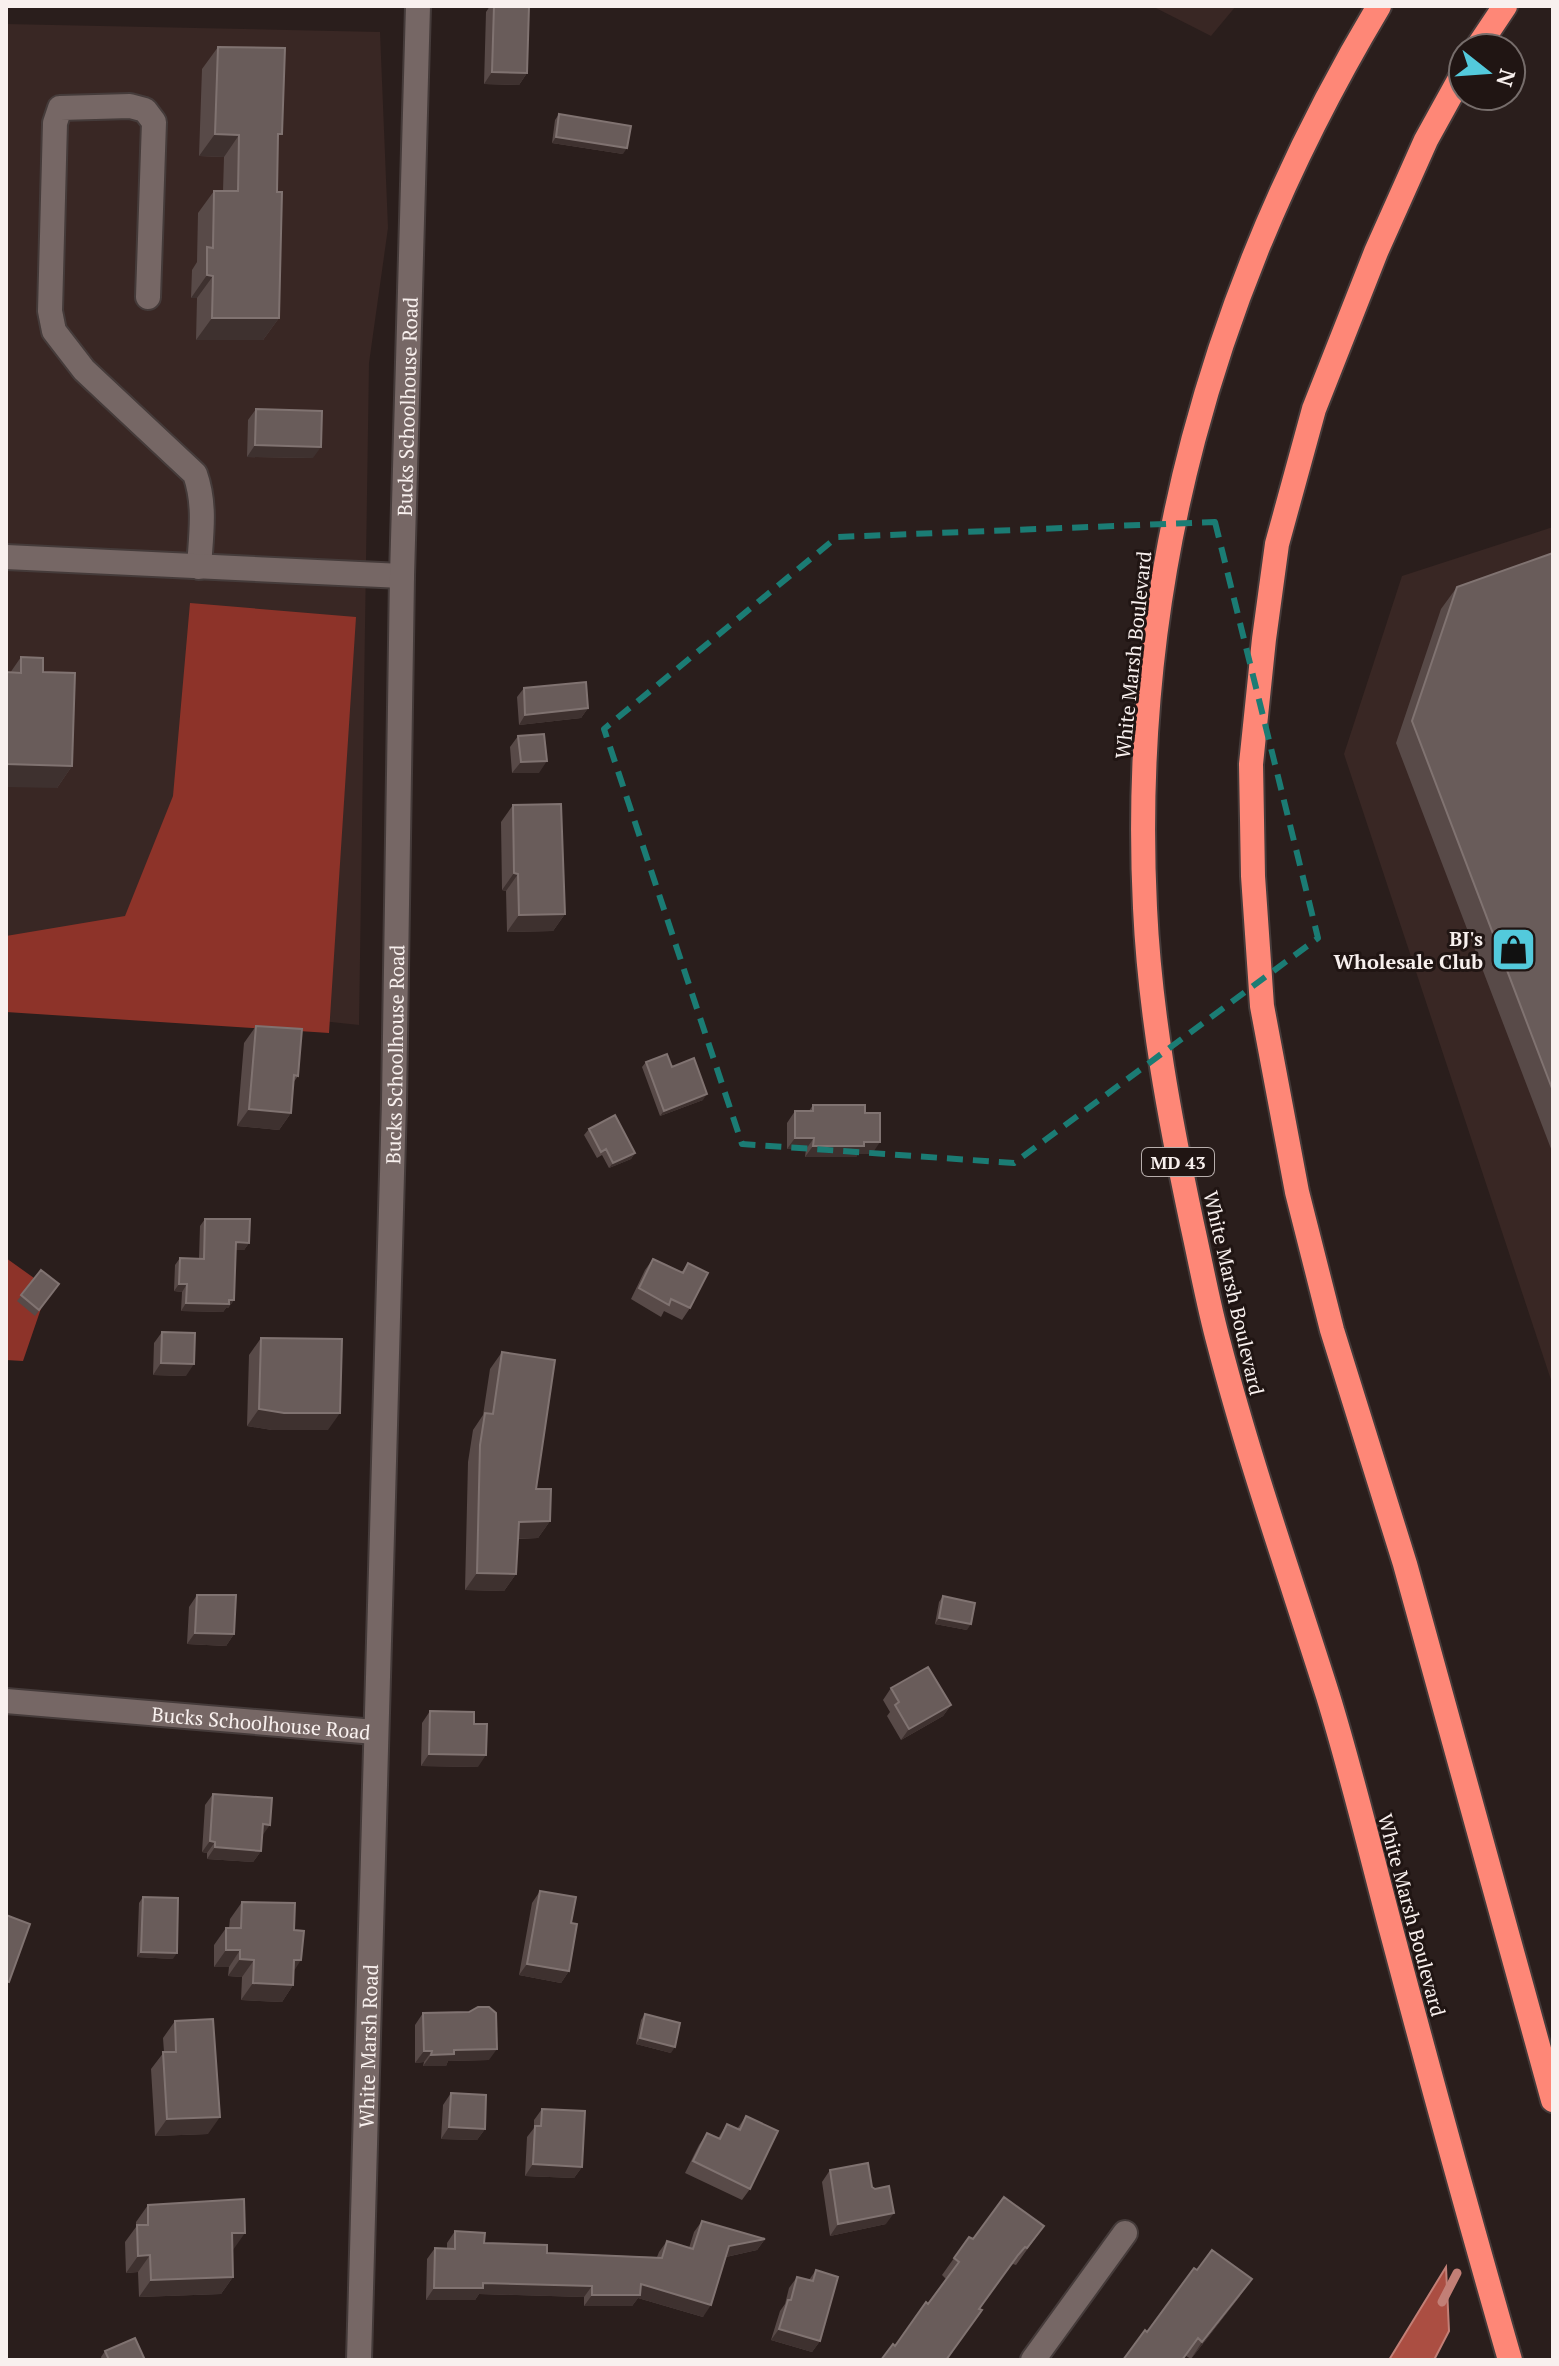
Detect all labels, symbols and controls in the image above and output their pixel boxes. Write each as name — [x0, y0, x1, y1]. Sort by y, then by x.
north arrow — [1447, 32, 1527, 112]
text: N — [1490, 66, 1523, 91]
street label: Bucks Schoolhouse Road — [390, 297, 423, 517]
street label: White Marsh Boulevard — [1109, 550, 1157, 760]
place label: BJ's Wholesale Club — [1333, 925, 1483, 975]
shop icon: BJ's Wholesale Club — [1490, 925, 1538, 973]
street label: Bucks Schoolhouse Road — [379, 945, 410, 1165]
road number: MD 43 — [1142, 1148, 1214, 1176]
street label: White Marsh Boulevard — [1197, 1188, 1271, 1398]
street label: Bucks Schoolhouse Road — [151, 1700, 372, 1745]
street label: White Marsh Boulevard — [1372, 1811, 1452, 2019]
street label: White Marsh Road — [352, 1964, 384, 2128]

